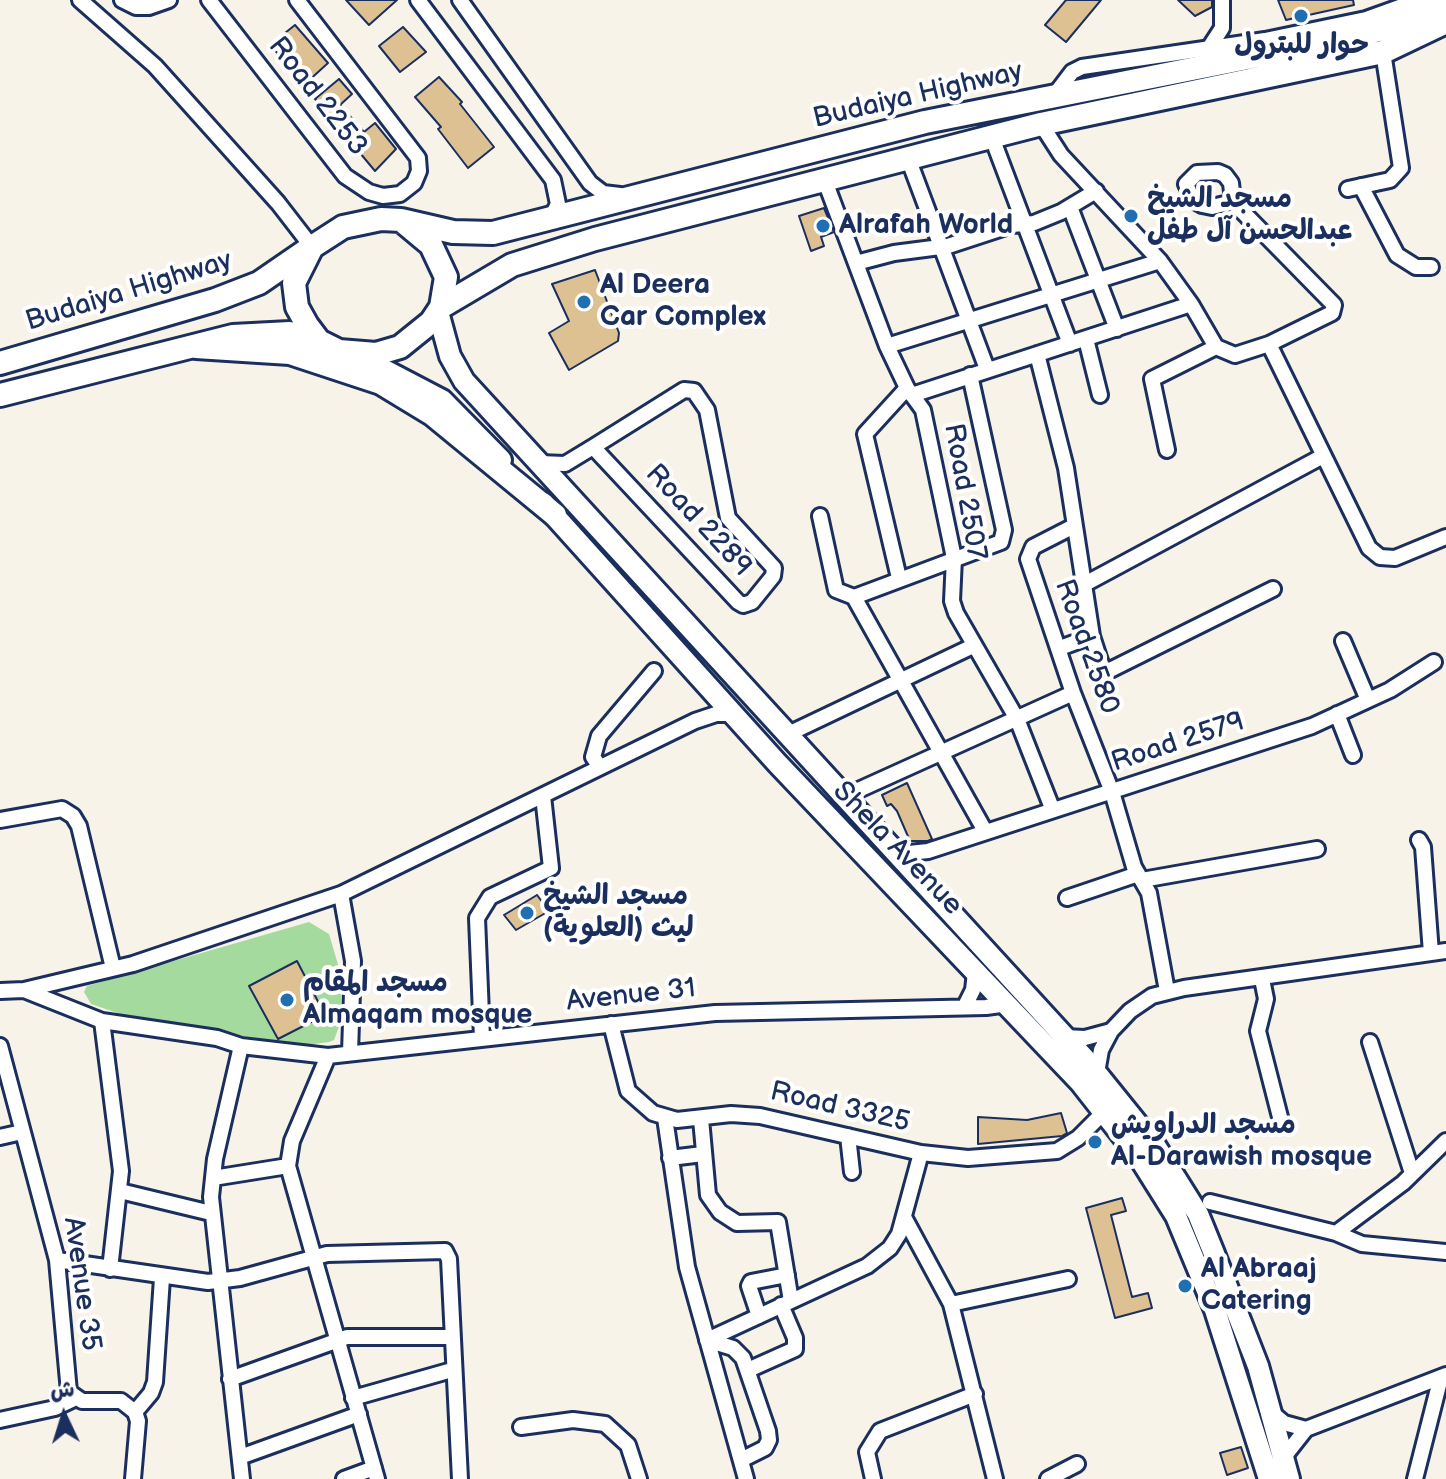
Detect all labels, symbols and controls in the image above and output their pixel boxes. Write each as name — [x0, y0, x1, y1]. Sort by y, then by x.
marker: حوار للبترول — [1292, 7, 1310, 25]
place label: حوار للبترول — [1234, 29, 1368, 63]
street label: Road 2253 — [260, 31, 374, 163]
street label: Budaiya Highway — [810, 56, 1026, 136]
place label: مسجد الشيخ عبدالحسن آل طفل — [1147, 183, 1352, 249]
marker: مسجد الشيخ عبدالحسن آل طفل — [1122, 207, 1140, 225]
place label: Alrafah World — [839, 209, 1013, 243]
marker: Alrafah World — [814, 217, 832, 235]
street label: Budaiya Highway — [22, 245, 236, 339]
place label: Al Deera Car Complex — [600, 269, 766, 335]
marker: Al Deera Car Complex — [575, 293, 593, 311]
street label: Road 2507 — [935, 421, 993, 563]
street label: Road 2289 — [638, 458, 758, 584]
street label: Road 2580 — [1046, 575, 1126, 719]
street label: Road 2579 — [1107, 706, 1249, 780]
street label: Shela Avenue — [825, 775, 969, 923]
place label: مسجد الشيخ ليث (العلوية) — [543, 880, 694, 946]
marker: مسجد الشيخ ليث (العلوية) — [518, 904, 536, 922]
place label: مسجد المقام Almaqam mosque — [303, 967, 532, 1033]
street label: Avenue 31 — [565, 973, 697, 1019]
marker: مسجد المقام Almaqam mosque — [278, 991, 296, 1009]
street label: Road 3325 — [767, 1076, 913, 1140]
place label: مسجد الدراويش Al-Darawish mosque — [1111, 1109, 1372, 1175]
marker: مسجد الدراويش Al-Darawish mosque — [1086, 1133, 1104, 1151]
street label: Avenue 35 — [55, 1215, 107, 1353]
place label: Al Abraaj Catering — [1201, 1253, 1316, 1319]
marker: Al Abraaj Catering — [1176, 1277, 1194, 1295]
north arrow — [24, 1375, 104, 1455]
text: ش — [49, 1376, 75, 1405]

